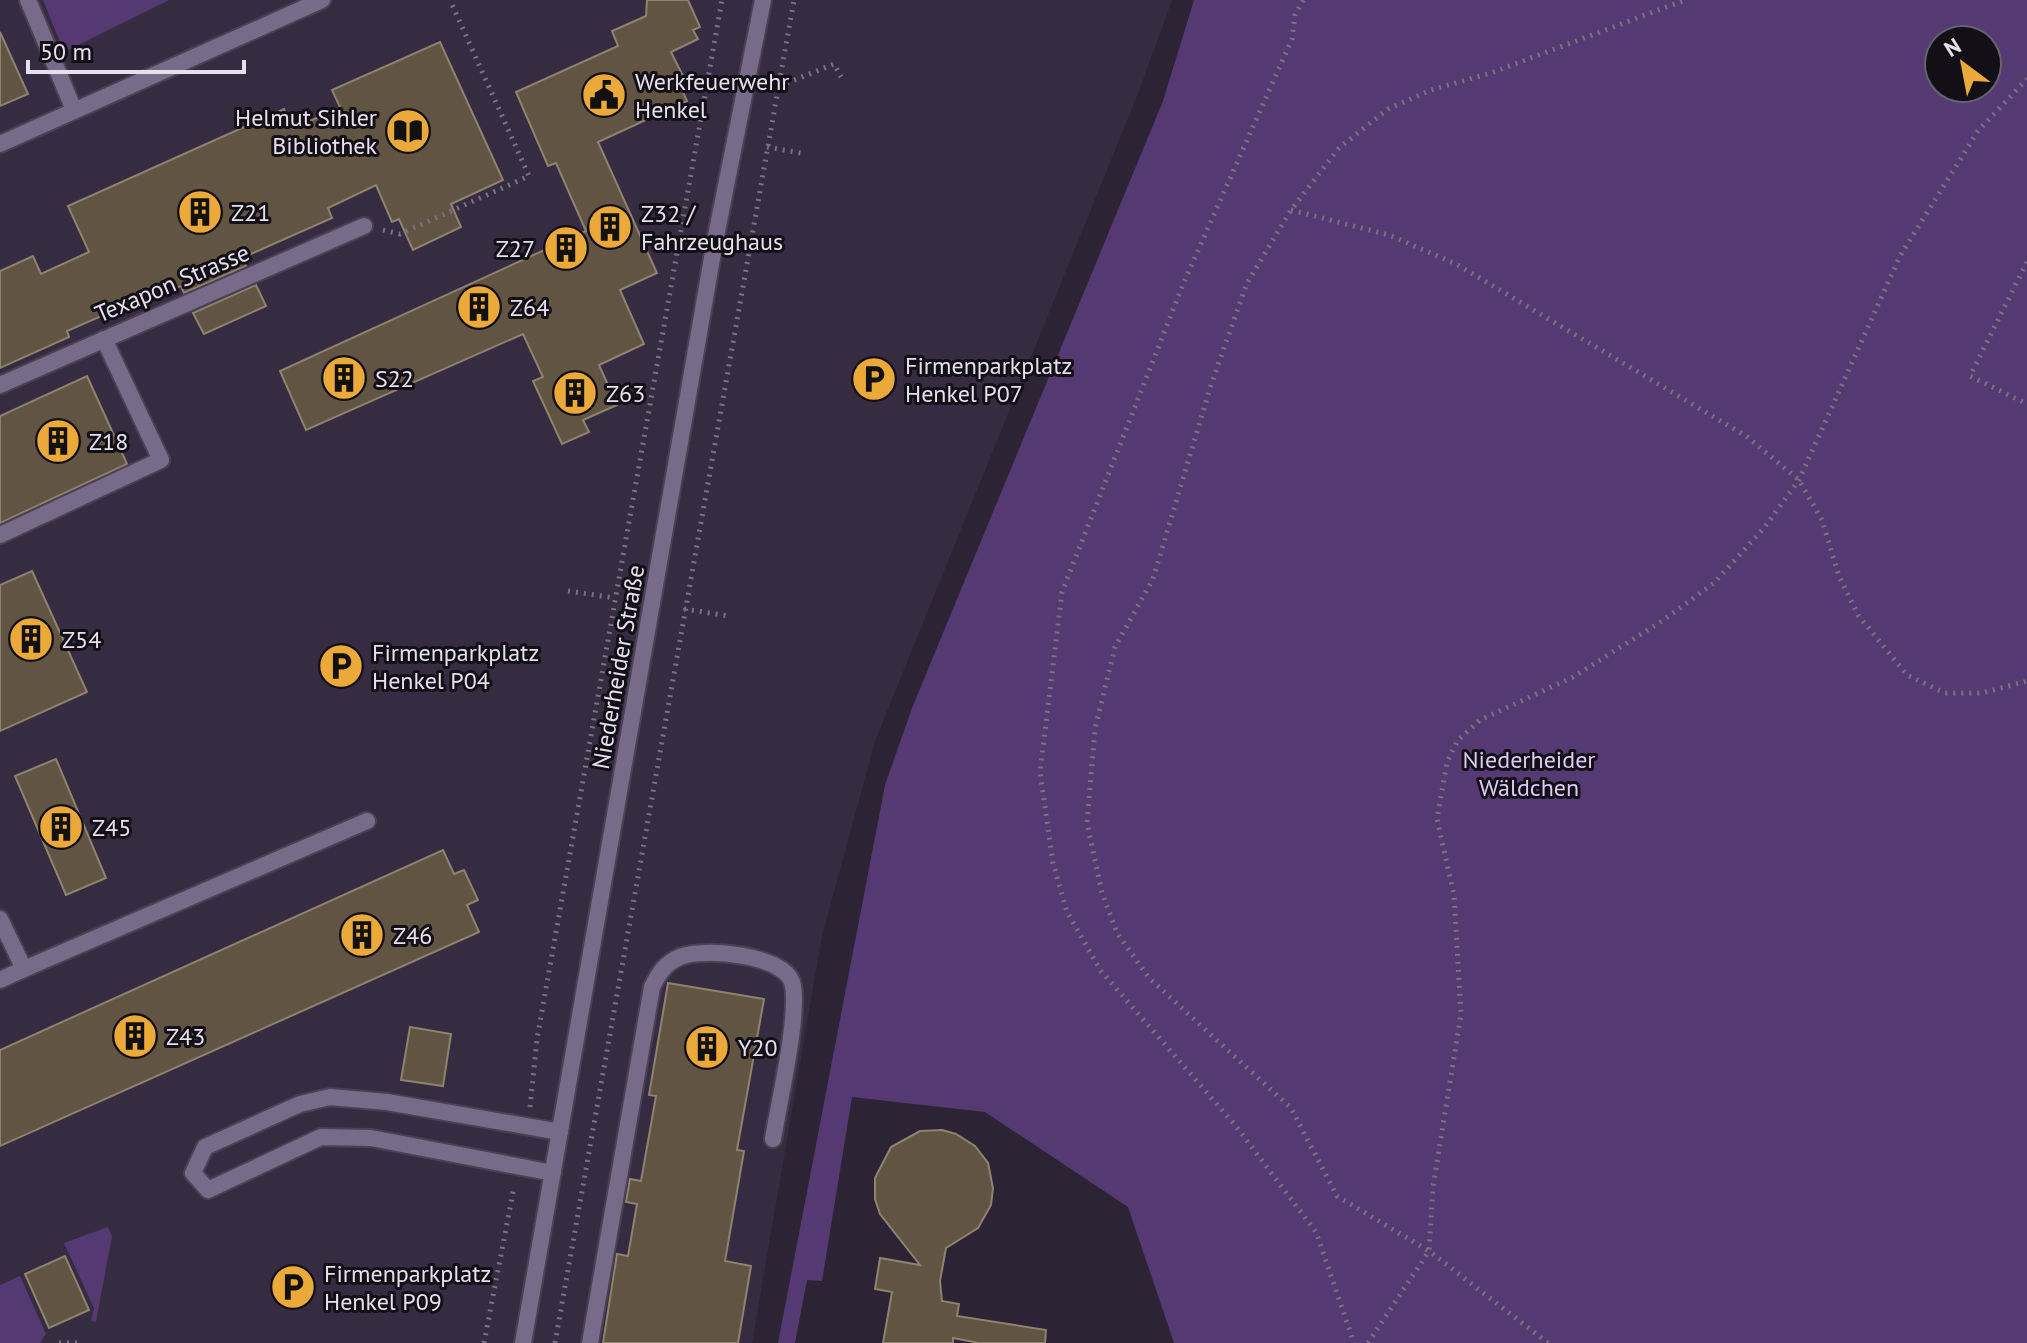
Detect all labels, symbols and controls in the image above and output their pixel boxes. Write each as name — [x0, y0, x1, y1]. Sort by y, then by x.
scale bar — [28, 24, 244, 74]
north arrow — [1923, 24, 2003, 104]
text: N — [1939, 31, 1966, 63]
text: 50 m — [40, 36, 92, 67]
place label: Werkfeuerwehr Henkel — [635, 66, 789, 125]
public building icon: Werkfeuerwehr Henkel — [580, 71, 628, 119]
place label: Helmut Sihler Bibliothek — [235, 102, 377, 161]
library icon: Helmut Sihler Bibliothek — [384, 107, 432, 155]
building icon: Z21 — [176, 188, 224, 236]
place label: Z21 — [231, 197, 270, 228]
place label: Z32 / Fahrzeughaus — [641, 198, 783, 257]
building icon: Z32 / Fahrzeughaus — [586, 203, 634, 251]
building icon: Z27 — [542, 224, 590, 272]
place label: Z27 — [496, 233, 535, 264]
street label: Texapon Strasse — [90, 237, 254, 329]
building icon: Z64 — [455, 283, 503, 331]
place label: Z64 — [510, 292, 549, 323]
place label: Firmenparkplatz Henkel P07 — [905, 350, 1072, 409]
building icon: S22 — [320, 354, 368, 402]
parking icon: Firmenparkplatz Henkel P07 — [850, 355, 898, 403]
place label: S22 — [375, 363, 414, 394]
building icon: Z63 — [551, 369, 599, 417]
place label: Z63 — [606, 378, 645, 409]
building icon: Z18 — [34, 417, 82, 465]
place label: Z18 — [89, 426, 128, 457]
street label: Niederheider Straße — [585, 562, 651, 772]
building icon: Z54 — [7, 615, 55, 663]
place label: Z54 — [62, 624, 101, 655]
place label: Firmenparkplatz Henkel P04 — [372, 637, 539, 696]
parking icon: Firmenparkplatz Henkel P04 — [317, 642, 365, 690]
park label: Niederheider Wäldchen — [1462, 744, 1596, 803]
building icon: Z45 — [37, 803, 85, 851]
place label: Z45 — [92, 812, 131, 843]
building icon: Z46 — [338, 911, 386, 959]
place label: Z46 — [393, 920, 432, 951]
building icon: Z43 — [111, 1012, 159, 1060]
place label: Z43 — [166, 1021, 205, 1052]
building icon: Y20 — [683, 1023, 731, 1071]
place label: Y20 — [738, 1032, 778, 1063]
place label: Firmenparkplatz Henkel P09 — [324, 1258, 491, 1317]
parking icon: Firmenparkplatz Henkel P09 — [269, 1263, 317, 1311]

